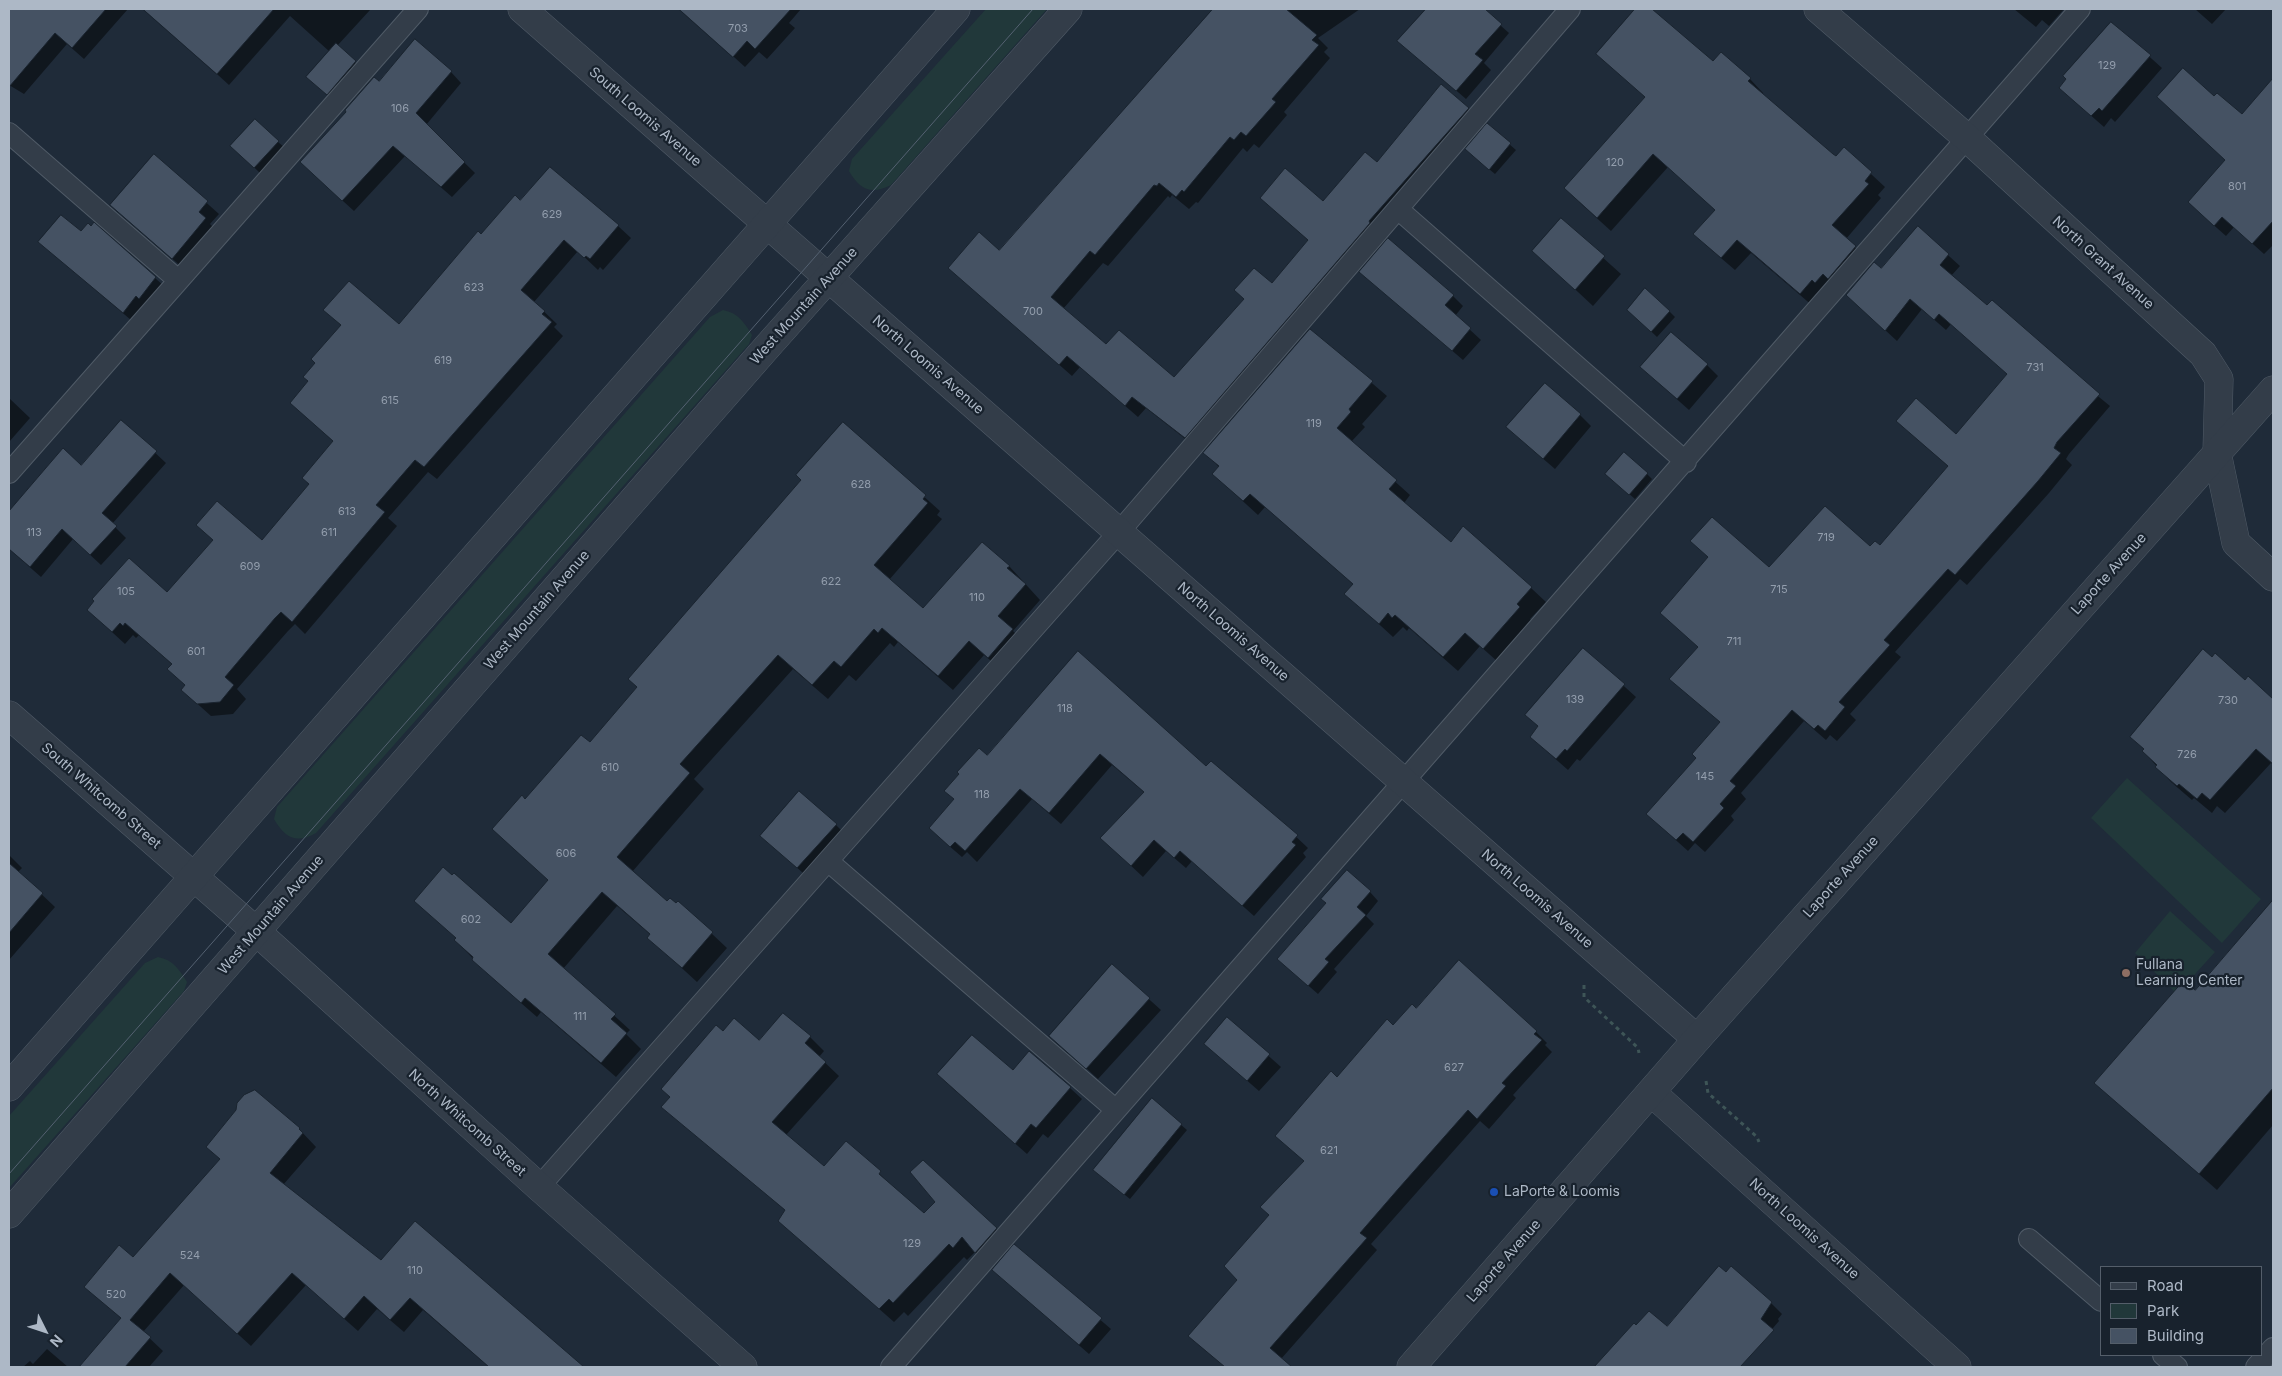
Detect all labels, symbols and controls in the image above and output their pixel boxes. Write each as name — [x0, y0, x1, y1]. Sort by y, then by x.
house number: 703 — [728, 22, 748, 36]
house number: 129 — [2098, 59, 2116, 73]
street label: South Loomis Avenue — [585, 64, 705, 170]
house number: 106 — [391, 102, 409, 116]
house number: 120 — [1606, 156, 1624, 170]
house number: 801 — [2228, 180, 2246, 194]
house number: 629 — [542, 208, 562, 222]
street label: North Grant Avenue — [2049, 213, 2157, 313]
street label: West Mountain Avenue — [747, 244, 861, 368]
house number: 623 — [464, 281, 484, 295]
house number: 700 — [1023, 305, 1043, 319]
street label: North Loomis Avenue — [869, 312, 987, 418]
house number: 619 — [434, 354, 452, 368]
house number: 731 — [2026, 361, 2044, 375]
house number: 615 — [381, 394, 399, 408]
house number: 119 — [1306, 417, 1322, 431]
house number: 628 — [851, 478, 871, 492]
house number: 613 — [338, 505, 356, 519]
house number: 113 — [26, 526, 42, 540]
house number: 611 — [321, 526, 337, 540]
street label: Laporte Avenue — [2068, 530, 2150, 618]
house number: 719 — [1817, 531, 1835, 545]
street label: West Mountain Avenue — [481, 547, 593, 673]
house number: 609 — [240, 560, 260, 574]
house number: 622 — [821, 575, 841, 589]
street label: North Loomis Avenue — [1174, 579, 1292, 685]
house number: 715 — [1770, 583, 1788, 597]
house number: 105 — [117, 585, 135, 599]
house number: 110 — [969, 591, 985, 605]
house number: 711 — [1726, 635, 1742, 649]
house number: 601 — [187, 645, 205, 659]
house number: 139 — [1566, 693, 1584, 707]
house number: 730 — [2218, 694, 2238, 708]
house number: 118 — [1057, 702, 1073, 716]
street label: South Whitcomb Street — [38, 739, 164, 853]
house number: 726 — [2177, 748, 2197, 762]
house number: 610 — [601, 761, 619, 775]
house number: 145 — [1696, 770, 1714, 784]
house number: 118 — [974, 788, 990, 802]
street label: Laporte Avenue — [1800, 833, 1882, 921]
street label: North Loomis Avenue — [1478, 846, 1596, 952]
house number: 606 — [556, 847, 576, 861]
street label: West Mountain Avenue — [215, 852, 327, 978]
house number: 602 — [461, 913, 481, 927]
place label: Fullana Learning Center — [2136, 957, 2243, 990]
marker: Fullana Learning Center — [2120, 967, 2132, 979]
house number: 111 — [573, 1010, 587, 1024]
house number: 627 — [1444, 1061, 1464, 1075]
street label: North Whitcomb Street — [405, 1066, 529, 1180]
house number: 621 — [1320, 1144, 1338, 1158]
street label: North Loomis Avenue — [1746, 1175, 1862, 1283]
place label: LaPorte & Loomis — [1504, 1184, 1620, 1200]
marker: LaPorte & Loomis — [1488, 1186, 1500, 1198]
street label: Laporte Avenue — [1464, 1216, 1544, 1306]
house number: 129 — [903, 1237, 921, 1251]
house number: 524 — [180, 1249, 200, 1263]
house number: 110 — [407, 1264, 423, 1278]
legend — [2100, 1266, 2262, 1356]
text: Road — [2147, 1276, 2183, 1295]
house number: 520 — [106, 1288, 126, 1302]
text: Park — [2147, 1301, 2179, 1320]
north arrow — [20, 1306, 70, 1356]
text: Building — [2147, 1326, 2204, 1345]
text: N — [47, 1332, 67, 1351]

